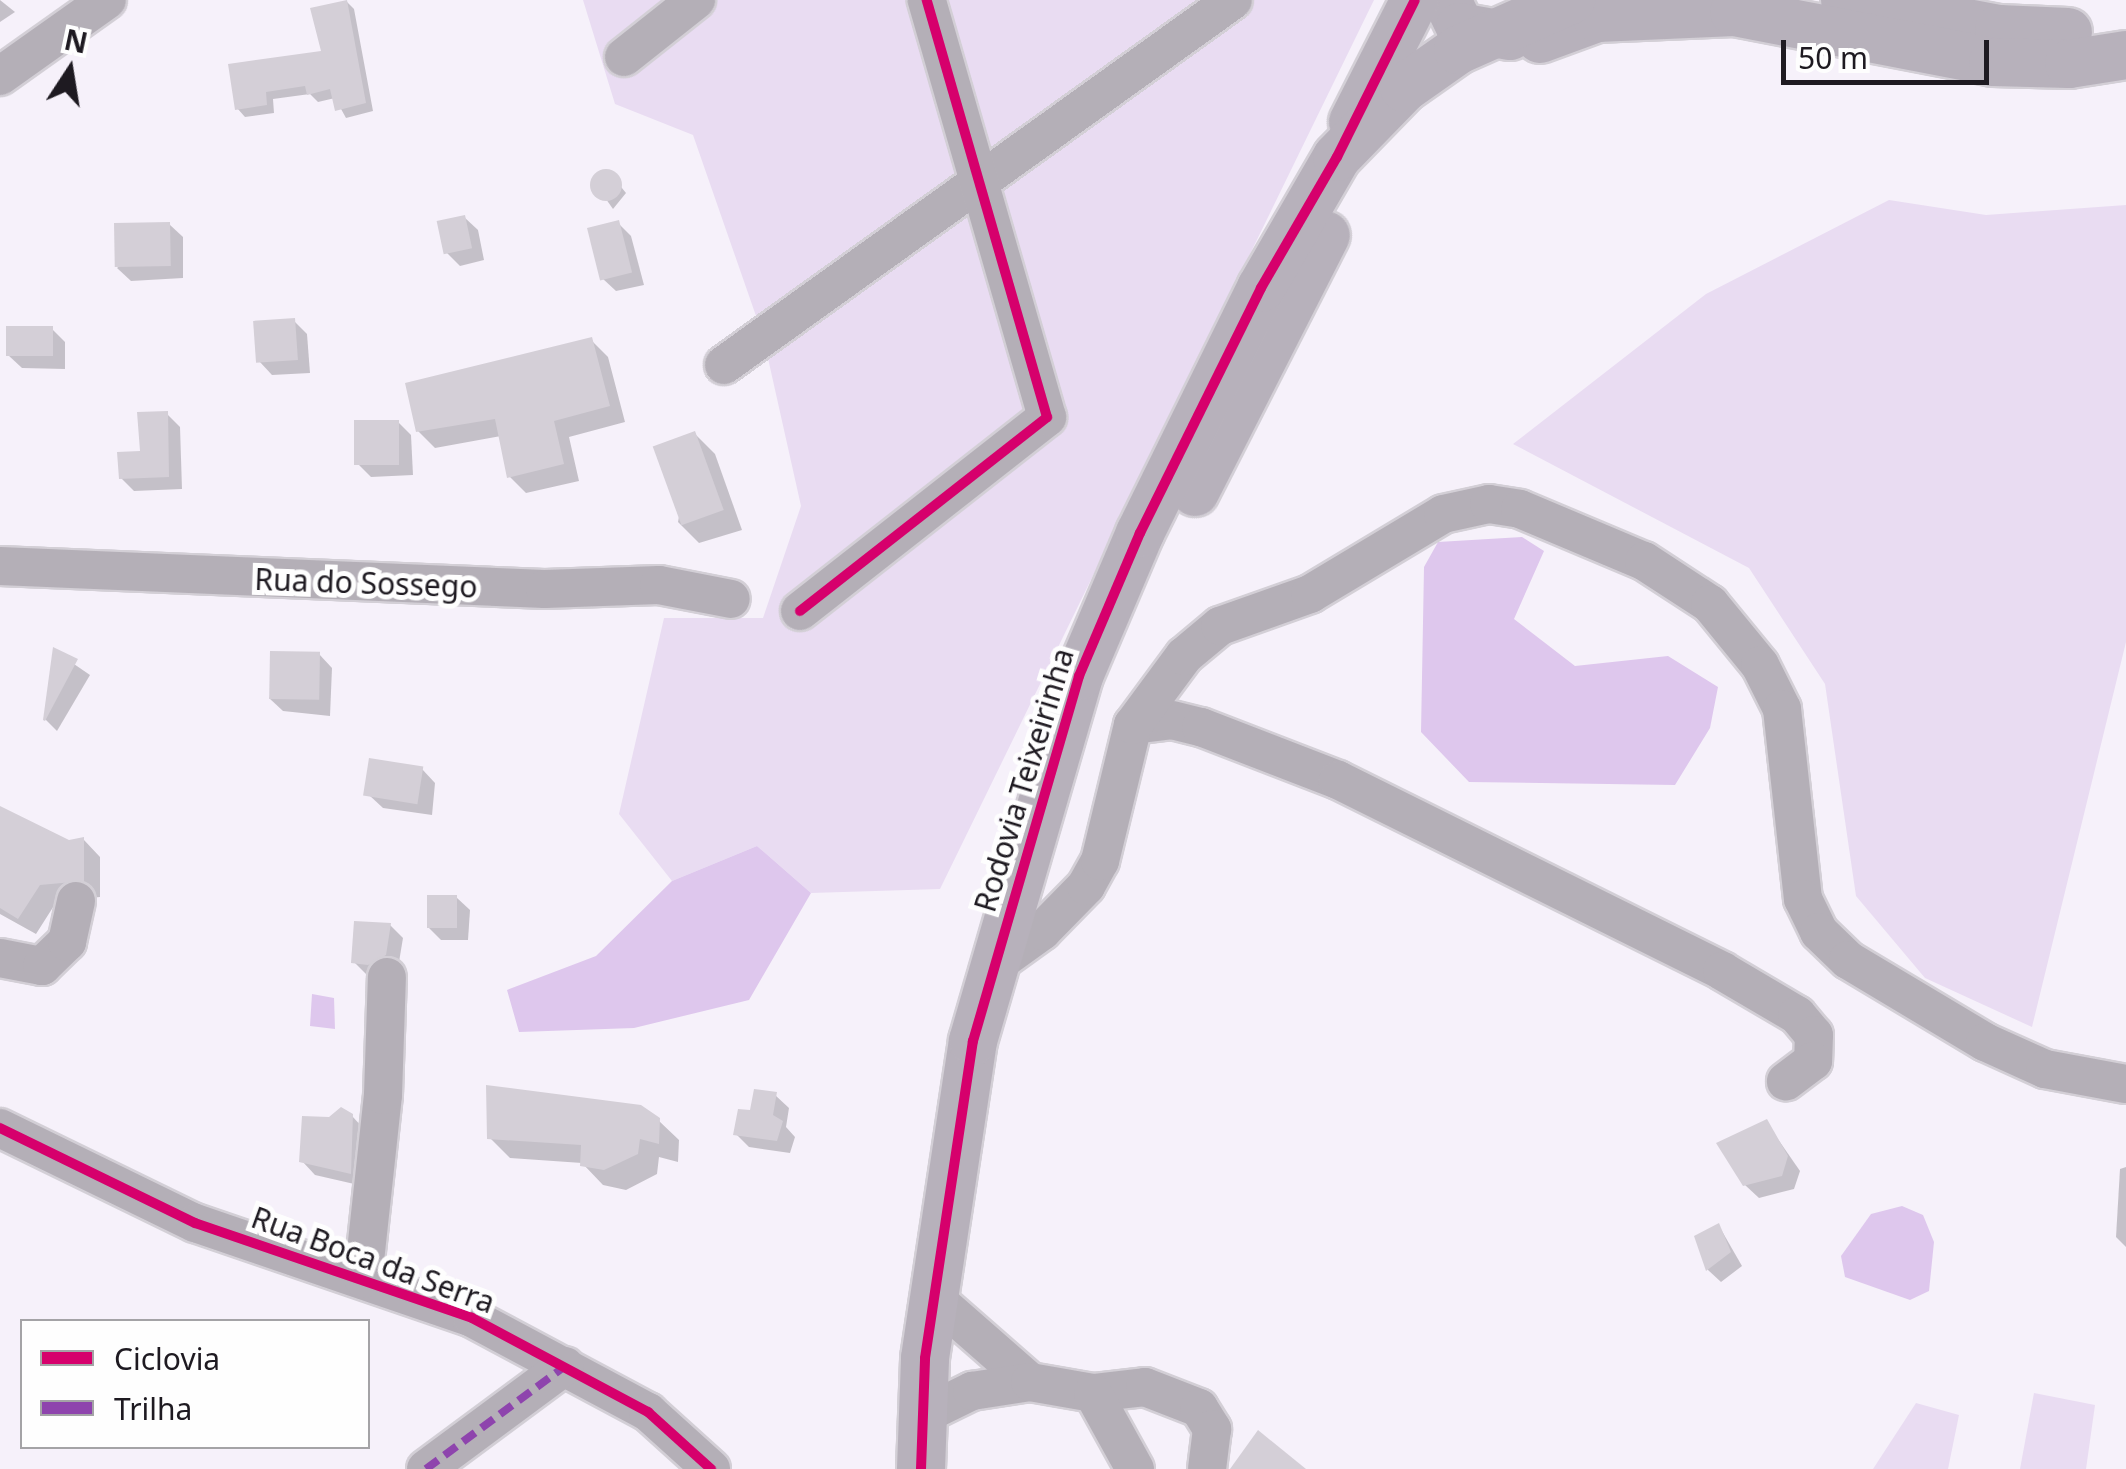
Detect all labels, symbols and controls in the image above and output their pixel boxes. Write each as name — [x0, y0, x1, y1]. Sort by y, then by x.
north arrow — [20, 20, 120, 120]
text: N — [61, 20, 91, 62]
scale bar — [1786, 20, 1994, 82]
text: 50 m — [1798, 37, 1868, 78]
street label: Rua do Sossego — [254, 561, 478, 605]
street label: Rodovia Teixeirinha — [967, 644, 1081, 916]
street label: Rua Boca da Serra — [247, 1199, 499, 1321]
legend — [20, 1319, 370, 1449]
text: Ciclovia — [114, 1338, 220, 1379]
text: Trilha — [114, 1388, 192, 1429]

